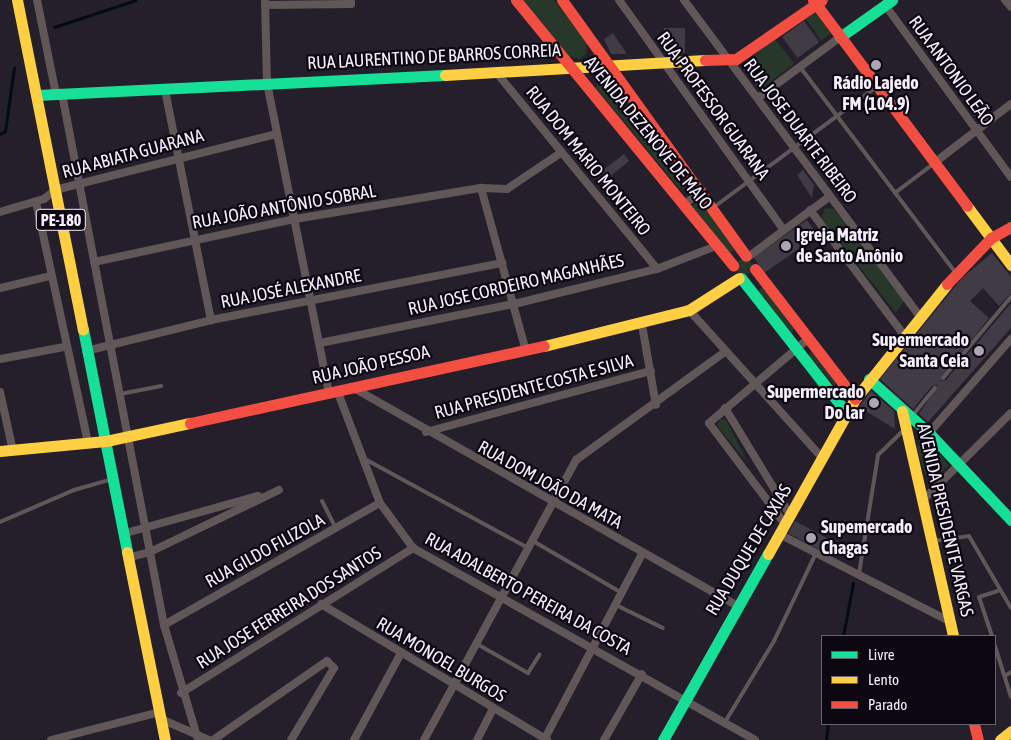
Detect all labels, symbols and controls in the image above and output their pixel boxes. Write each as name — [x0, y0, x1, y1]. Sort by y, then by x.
street label: RUA ANTONIO LEÃO — [904, 12, 998, 130]
street label: RUA PROFESSOR GUARANA — [652, 28, 774, 184]
street label: RUA LAURENTINO DE BARROS CORREIA — [307, 40, 561, 74]
street label: AVENIDA DEZENOVE DE MAIO — [579, 52, 717, 214]
street label: RUA JOSE DUARTE RIBEIRO — [739, 55, 861, 207]
marker: Rádio Lajedo FM (104.9) — [870, 59, 882, 71]
place label: Rádio Lajedo FM (104.9) — [833, 73, 919, 116]
street label: RUA DOM MARIO MONTEIRO — [521, 82, 655, 240]
street label: RUA ABIATA GUARANA — [60, 125, 206, 183]
street label: RUA JOÃO ANTÔNIO SOBRAL — [191, 180, 377, 234]
road number: PE-180 — [35, 206, 87, 234]
place label: Igreja Matriz de Santo Anônio — [796, 225, 903, 268]
marker: Igreja Matriz de Santo Anônio — [780, 240, 792, 252]
street label: RUA JOSE CORDEIRO MAGANHÃES — [406, 250, 626, 320]
street label: RUA JOSÉ ALEXANDRE — [219, 265, 363, 313]
place label: Supermercado Santa Ceia — [872, 330, 969, 372]
street label: RUA JOÃO PESSOA — [310, 341, 432, 389]
marker: Supermercado Santa Ceia — [973, 345, 985, 357]
street label: RUA PRESIDENTE COSTA E SILVA — [432, 350, 636, 424]
place label: Supermercado Do lar — [767, 382, 864, 424]
marker: Supermercado Do lar — [868, 397, 880, 409]
street label: AVENIDA PRESIDENTE VARGAS — [912, 421, 978, 619]
street label: RUA DOM JOÃO DA MATA — [474, 436, 626, 534]
street label: RUA DUQUE DE CAXIAS — [701, 481, 797, 619]
street label: RUA GILDO FILIZOLA — [202, 509, 328, 593]
place label: Supemercado Chagas — [821, 517, 912, 560]
street label: RUA ADALBERTO PEREIRA DA COSTA — [421, 528, 635, 660]
marker: Supemercado Chagas — [805, 532, 817, 544]
street label: RUA JOSE FERREIRA DOS SANTOS — [193, 542, 385, 674]
street label: RUA MONOEL BURGOS — [372, 613, 510, 707]
legend — [821, 635, 996, 725]
text: Livre — [868, 646, 895, 663]
text: Lento — [868, 671, 899, 688]
text: Parado — [868, 696, 907, 713]

